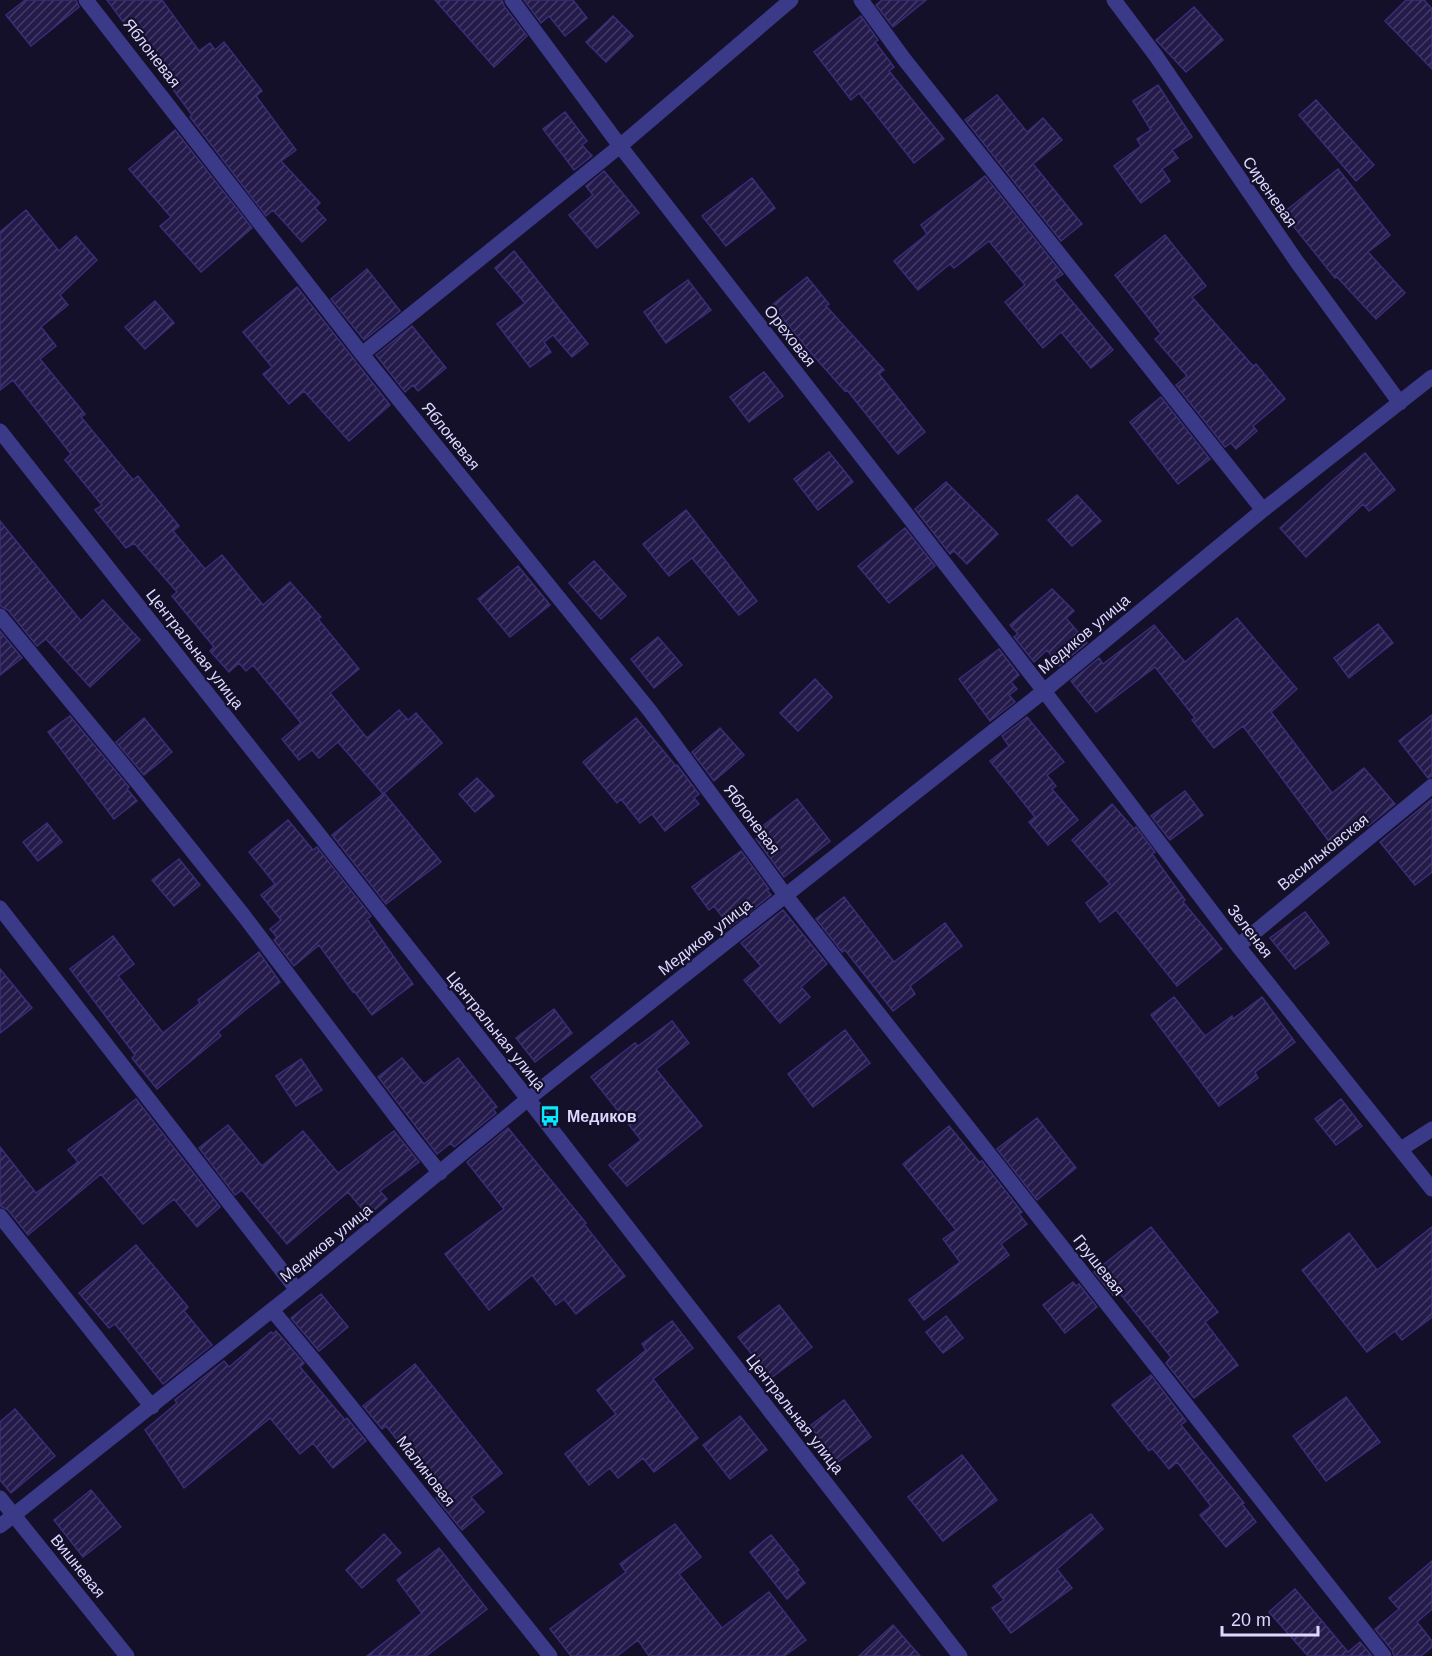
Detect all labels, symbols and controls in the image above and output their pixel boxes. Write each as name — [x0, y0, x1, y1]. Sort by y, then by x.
street label: Яблоневая — [120, 15, 184, 91]
street label: Сиреневая — [1240, 154, 1300, 230]
street label: Ореховая — [761, 302, 819, 370]
street label: Яблоневая — [419, 399, 483, 473]
street label: Центральная улица — [143, 586, 247, 712]
street label: Медиков улица — [1035, 591, 1133, 677]
street label: Яблоневая — [721, 781, 783, 857]
street label: Васильковская — [1274, 810, 1372, 894]
street label: Медиков улица — [655, 895, 755, 979]
street label: Зеленая — [1224, 901, 1276, 961]
street label: Центральная улица — [443, 968, 549, 1094]
bus stop icon: Медиков — [538, 1104, 562, 1128]
place label: Медиков — [567, 1108, 637, 1125]
street label: Медиков улица — [277, 1201, 375, 1285]
street label: Грушевая — [1070, 1231, 1128, 1299]
street label: Центральная улица — [743, 1351, 847, 1477]
street label: Малиновая — [393, 1433, 459, 1509]
street label: Вишневая — [47, 1531, 109, 1601]
scale bar — [1222, 1599, 1318, 1637]
text: 20 m — [1231, 1610, 1271, 1630]

